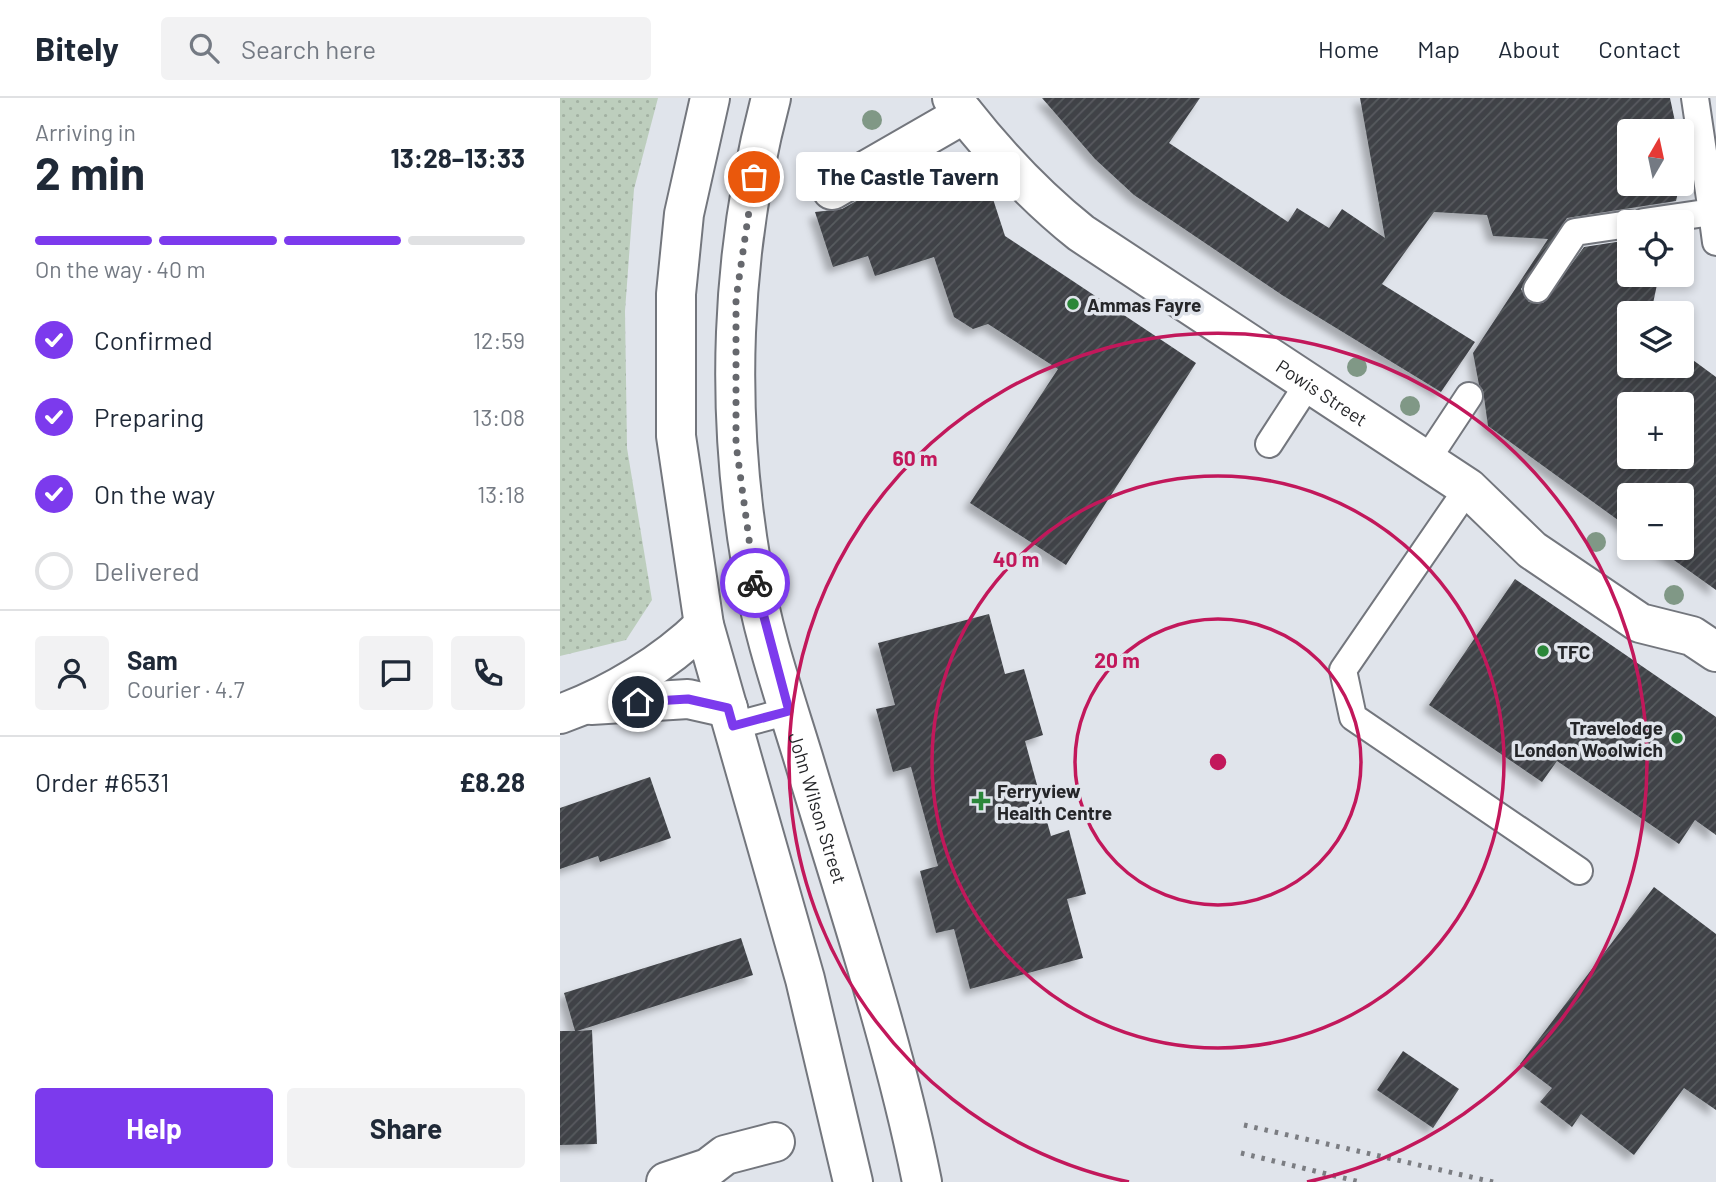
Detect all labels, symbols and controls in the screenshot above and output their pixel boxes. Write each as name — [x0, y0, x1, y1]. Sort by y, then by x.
search box — [161, 17, 651, 80]
text: Bitely — [35, 28, 119, 68]
icon: search — [185, 29, 223, 67]
text: Search here — [241, 33, 376, 64]
text: Home — [1318, 34, 1379, 63]
text: Map — [1417, 34, 1460, 63]
text: About — [1498, 34, 1560, 63]
text: Contact — [1598, 34, 1681, 63]
text: Arriving in — [35, 118, 136, 146]
north arrow — [1617, 119, 1694, 196]
map controls — [1617, 119, 1694, 560]
text: 13:28–13:33 — [391, 142, 525, 173]
text: 2 min — [35, 144, 145, 199]
pin — [724, 147, 784, 207]
callout: The Castle Tavern — [796, 153, 1020, 202]
icon: bag — [735, 158, 773, 196]
text: The Castle Tavern — [817, 162, 999, 190]
button: locate — [1617, 210, 1694, 287]
text: On the way · 40 m — [35, 255, 206, 283]
place label: Ammas Fayre — [1087, 293, 1201, 316]
marker: Ammas Fayre — [1065, 296, 1081, 312]
button: layers — [1617, 301, 1694, 378]
icon: check — [35, 321, 73, 359]
text: Confirmed — [94, 324, 213, 355]
text: 12:59 — [473, 326, 525, 354]
street label: Powis Street — [1272, 354, 1372, 430]
button: + — [1617, 392, 1694, 469]
icon: check — [35, 398, 73, 436]
text: Preparing — [94, 401, 204, 432]
text: 13:08 — [472, 403, 525, 431]
text: 60 m — [893, 445, 937, 470]
icon: check — [35, 475, 73, 513]
text: On the way — [94, 478, 215, 509]
text: 13:18 — [477, 480, 525, 508]
button: − — [1617, 483, 1694, 560]
text: 40 m — [993, 546, 1039, 571]
courier — [720, 548, 790, 618]
text: Delivered — [94, 555, 200, 586]
icon: bike — [736, 564, 774, 602]
button: person — [35, 636, 109, 710]
button: chat — [359, 636, 433, 710]
button: phone — [451, 636, 525, 710]
place label: TFC — [1557, 640, 1590, 663]
marker: TFC — [1535, 643, 1551, 659]
text: Sam — [127, 644, 178, 675]
text: 20 m — [1094, 647, 1140, 672]
pin — [608, 672, 668, 732]
text: Courier · 4.7 — [127, 675, 245, 703]
icon: home — [619, 683, 657, 721]
place label: Travelodge London Woolwich — [1514, 716, 1663, 761]
street label: John Wilson Street — [784, 729, 852, 886]
marker: Travelodge London Woolwich — [1669, 730, 1685, 746]
centre of rings — [1206, 750, 1230, 774]
text: Order #6531 — [35, 766, 169, 797]
text: £8.28 — [459, 766, 525, 797]
place label: Ferryview Health Centre — [997, 779, 1112, 824]
marker: Ferryview Health Centre — [971, 791, 991, 811]
button: Help — [35, 1088, 273, 1168]
button: Share — [287, 1088, 525, 1168]

